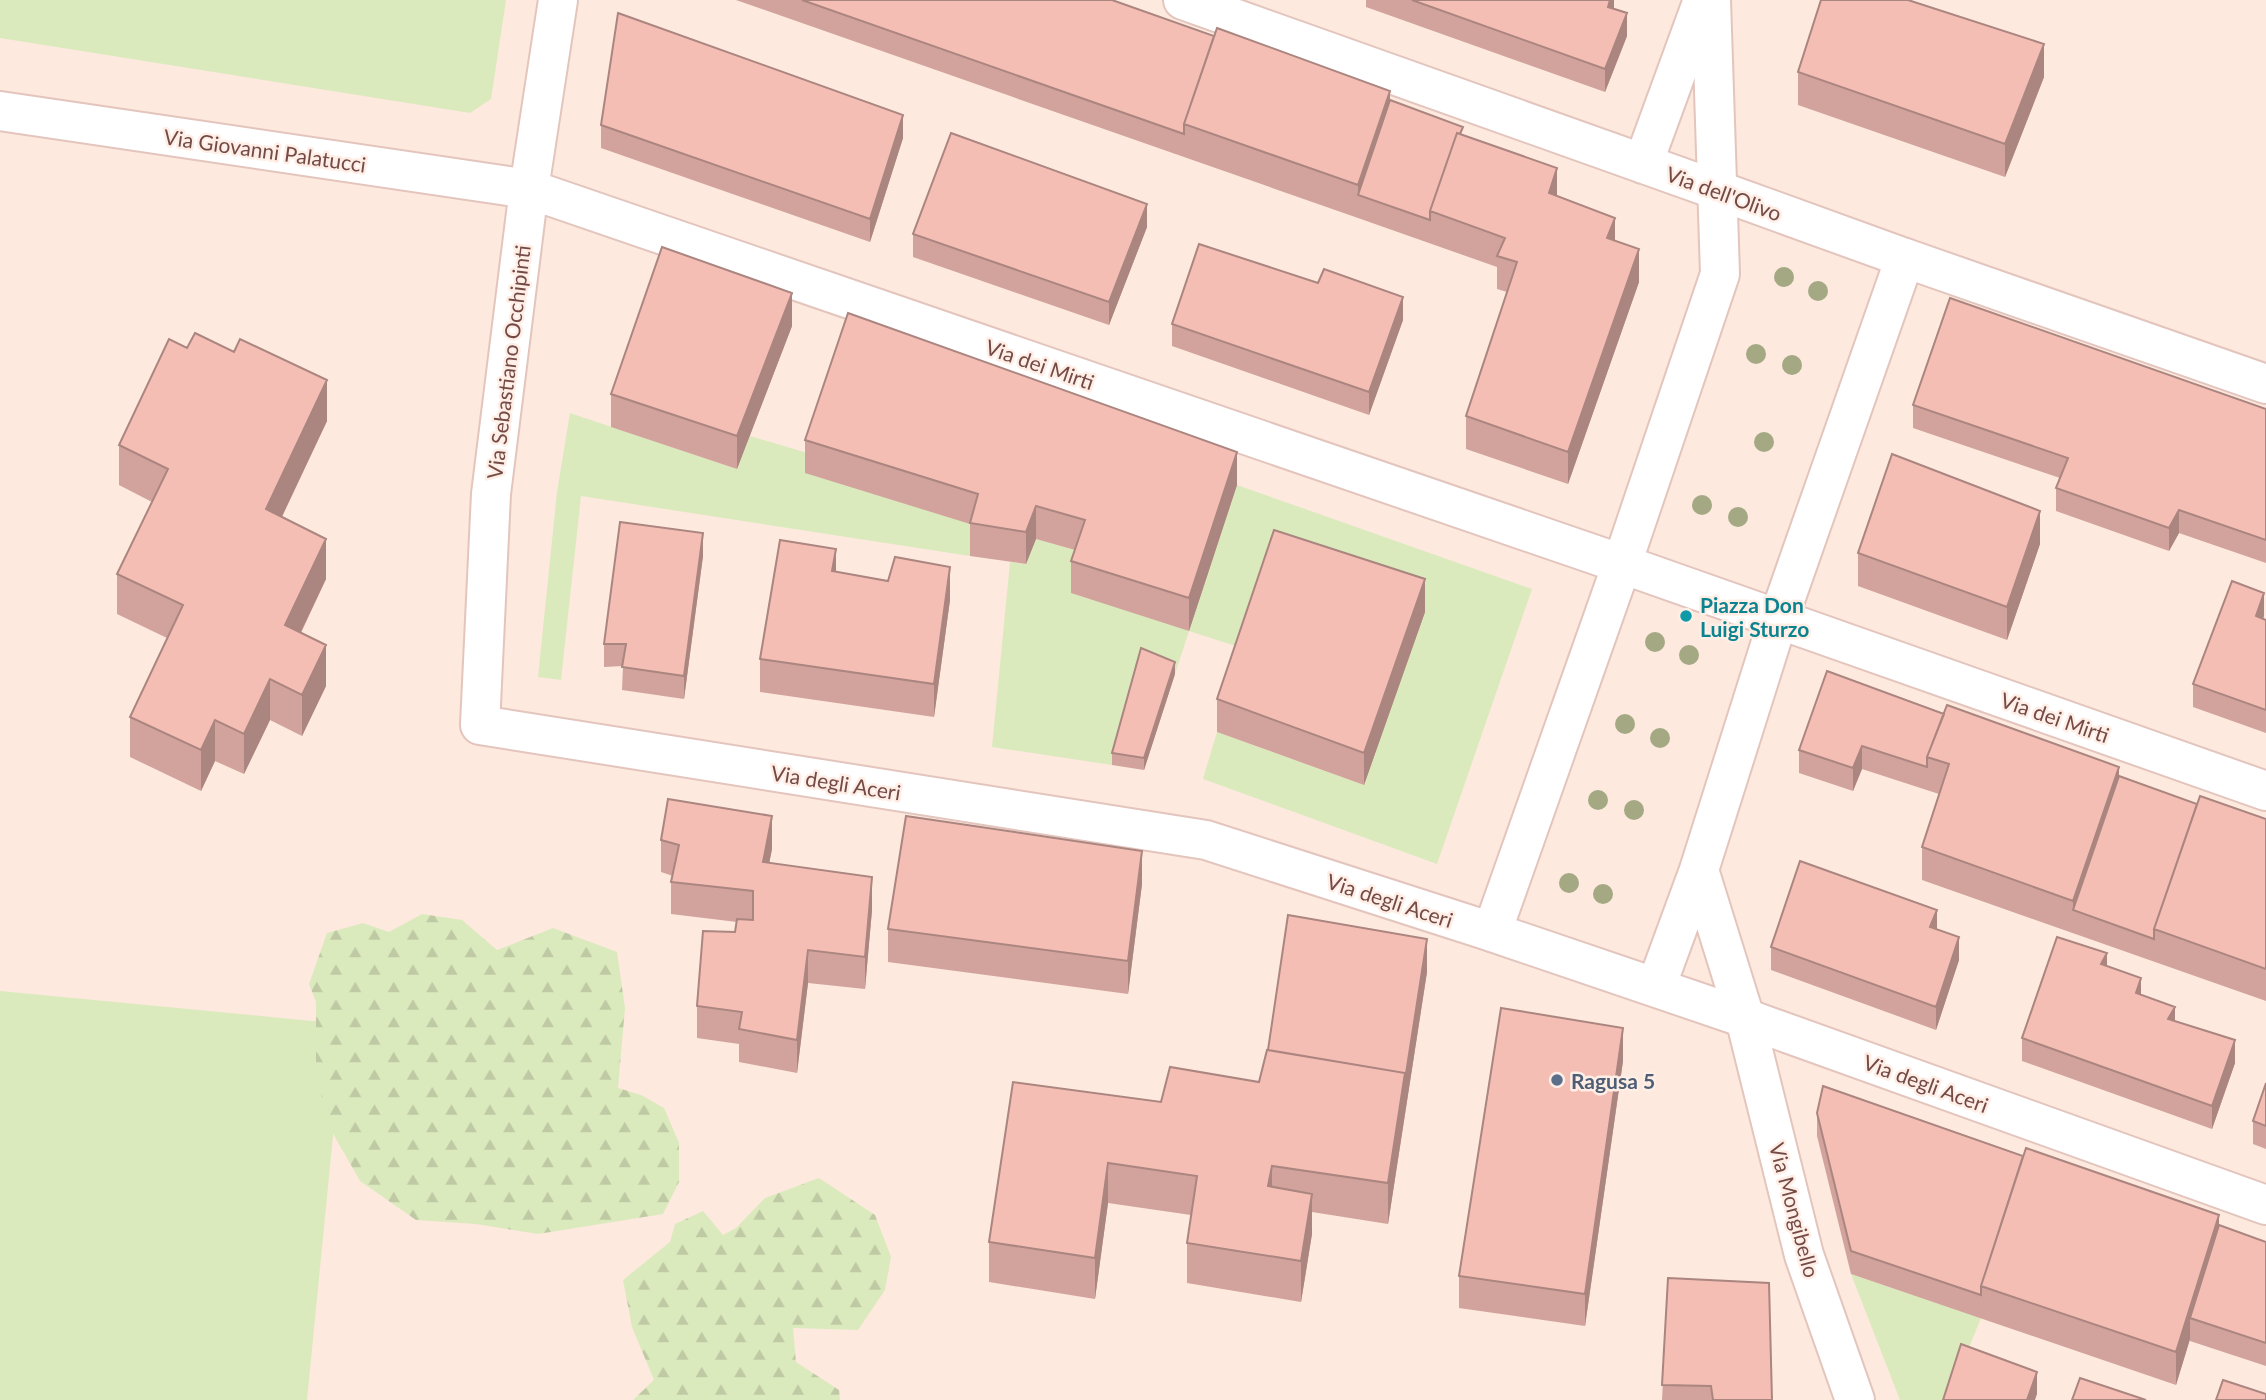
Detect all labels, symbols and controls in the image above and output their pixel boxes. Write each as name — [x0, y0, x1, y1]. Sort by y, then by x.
street label: Via Giovanni Palatucci — [162, 123, 368, 177]
street label: Via dell'Olivo — [1663, 161, 1785, 225]
street label: Via Sebastiano Occhipinti — [481, 243, 535, 481]
street label: Via dei Mirti — [982, 334, 1098, 394]
place label: Piazza Don Luigi Sturzo — [1700, 592, 1809, 641]
marker: Piazza Don Luigi Sturzo — [1678, 608, 1694, 624]
street label: Via dei Mirti — [1997, 687, 2113, 747]
street label: Via degli Aceri — [769, 759, 903, 805]
street label: Via degli Aceri — [1324, 868, 1456, 932]
street label: Via degli Aceri — [1860, 1049, 1992, 1117]
place label: Ragusa 5 — [1571, 1068, 1655, 1093]
marker: Ragusa 5 — [1549, 1072, 1565, 1088]
street label: Via Mongibello — [1765, 1140, 1825, 1280]

